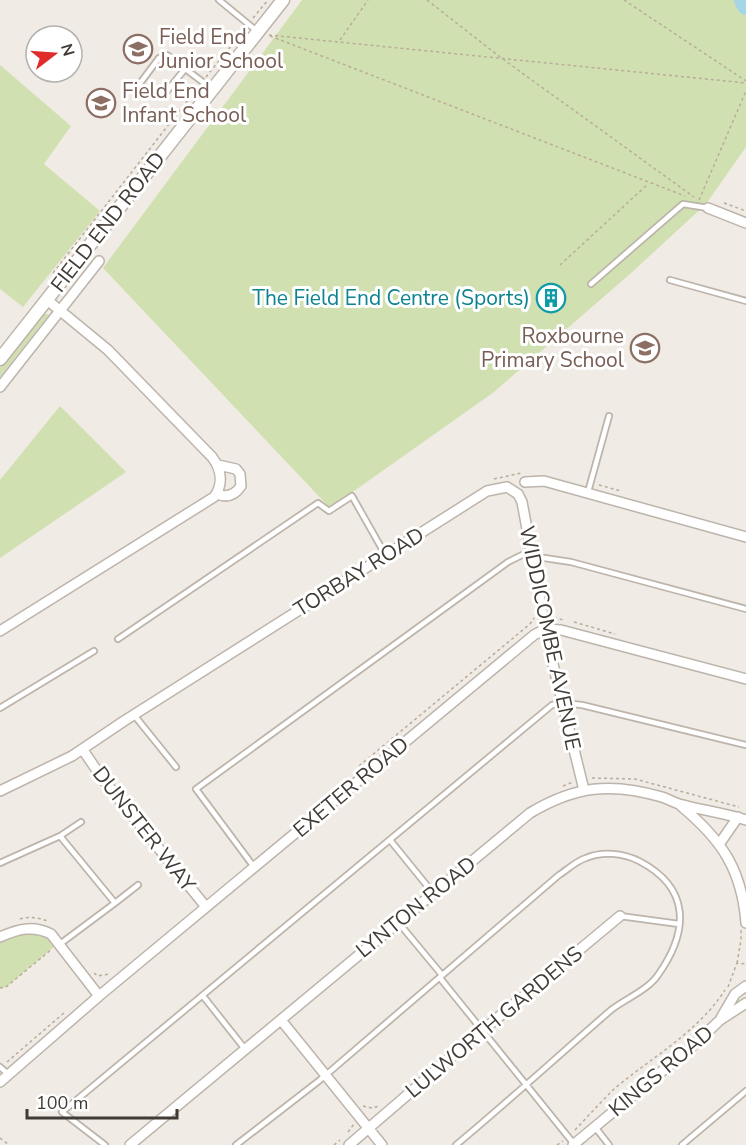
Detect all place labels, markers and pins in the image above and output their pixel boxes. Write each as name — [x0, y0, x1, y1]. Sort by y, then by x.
place label: Field End Junior School — [158, 23, 284, 75]
school or university icon: Field End Junior School — [122, 33, 154, 65]
place label: Field End Infant School — [122, 77, 247, 129]
school or university icon: Field End Infant School — [85, 87, 117, 119]
building icon: The Field End Centre (Sports) — [535, 282, 567, 314]
place label: The Field End Centre (Sports) — [252, 284, 530, 312]
place label: Roxbourne Primary School — [481, 322, 625, 374]
school or university icon: Roxbourne Primary School — [629, 332, 661, 364]

